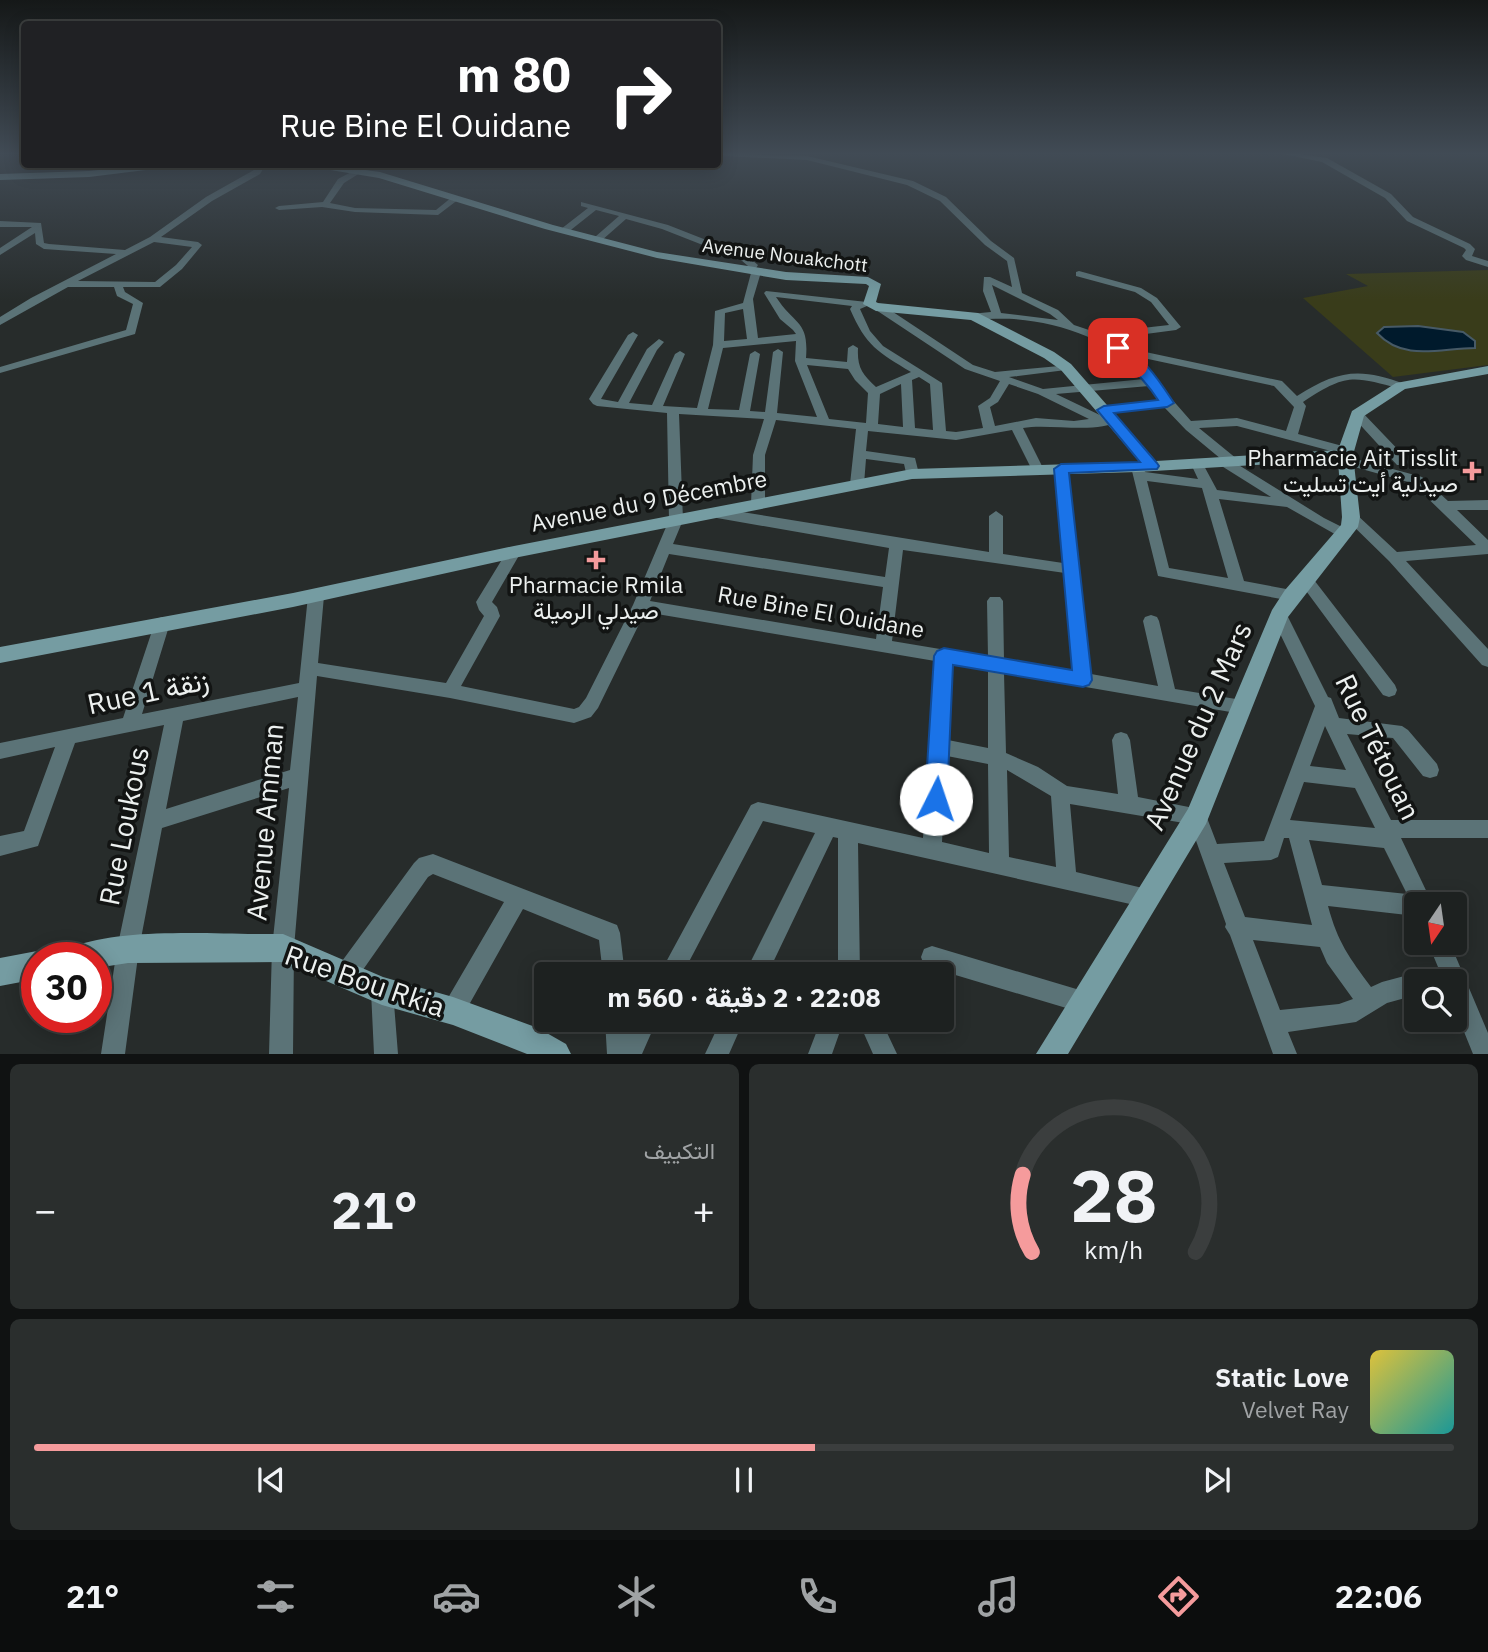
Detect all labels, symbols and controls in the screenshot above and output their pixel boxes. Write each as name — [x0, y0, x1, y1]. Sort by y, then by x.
text: 80 m — [457, 42, 571, 105]
icon: right — [595, 49, 686, 140]
text: Rue Bine El Ouidane — [280, 104, 571, 146]
street label: Avenue Nouakchott — [701, 233, 869, 277]
pin — [1088, 318, 1148, 378]
icon: arrive — [1099, 329, 1137, 367]
place label: Pharmacie Ait Tisslit صيدلية أيت تسليت — [1247, 442, 1458, 498]
street label: Avenue du 9 Décembre — [528, 462, 769, 538]
marker: Pharmacie Ait Tisslit صيدلية أيت تسليت — [1464, 463, 1480, 479]
marker: Pharmacie Rmila صيدلي الرميلة — [588, 552, 604, 568]
place label: Pharmacie Rmila صيدلي الرميلة — [509, 569, 683, 630]
street label: Rue Bine El Ouidane — [716, 578, 927, 644]
street label: Avenue du 2 Mars — [1135, 616, 1260, 836]
street label: Rue 1 زنقة — [84, 661, 212, 722]
street label: Rue Tétouan — [1327, 668, 1430, 826]
street label: Avenue Amman — [237, 722, 292, 922]
street label: Rue Loukous — [90, 744, 157, 908]
position arrow — [899, 762, 973, 836]
north arrow — [1404, 892, 1466, 956]
map controls — [1404, 892, 1467, 1032]
street label: Rue Bou Rkia — [280, 936, 450, 1025]
speed limit sign: 30 — [21, 942, 112, 1033]
button: search — [1404, 969, 1467, 1032]
text: 22:08 · 2 دقيقة · 560 m — [607, 980, 881, 1014]
text: التكييف — [644, 1135, 715, 1165]
text: 28 — [1070, 1148, 1157, 1243]
text: 21° — [331, 1176, 418, 1243]
text: − — [34, 1185, 57, 1234]
text: + — [692, 1185, 715, 1234]
text: km/h — [1084, 1233, 1143, 1266]
text: Static Love — [1215, 1360, 1349, 1394]
text: Velvet Ray — [1242, 1394, 1349, 1424]
icon: previous — [252, 1461, 290, 1499]
icon: pause — [725, 1461, 763, 1499]
icon: next — [1198, 1461, 1236, 1499]
icon: filters — [251, 1572, 300, 1621]
icon: car — [432, 1572, 481, 1621]
icon: climate — [612, 1572, 661, 1621]
icon: phone — [793, 1572, 842, 1621]
icon: music — [974, 1572, 1023, 1621]
icon: directions — [1154, 1572, 1203, 1621]
text: 21° — [66, 1575, 119, 1617]
text: 22:06 — [1335, 1575, 1422, 1617]

